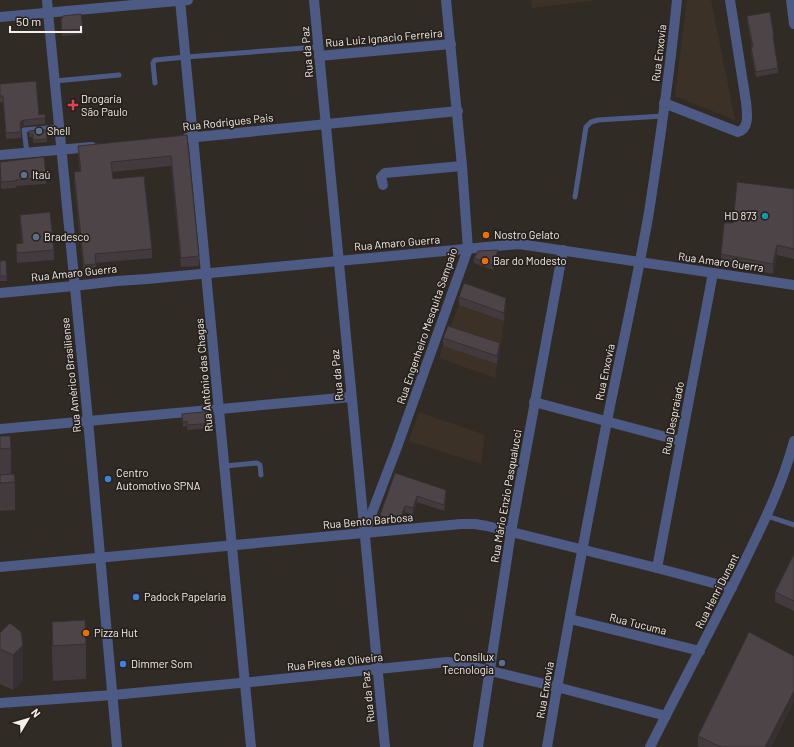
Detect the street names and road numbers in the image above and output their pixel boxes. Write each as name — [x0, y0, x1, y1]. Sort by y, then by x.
street label: Rua Enxovia — [649, 24, 668, 82]
street label: Rua da Paz — [298, 26, 315, 78]
street label: Rua Luiz Ignacio Ferreira — [325, 26, 443, 49]
street label: Rua Rodrigues Pais — [182, 110, 274, 133]
street label: Rua Amaro Guerra — [353, 232, 440, 253]
street label: Rua Engenheiro Mesquita Sampaio — [394, 246, 459, 406]
street label: Rua Amaro Guerra — [678, 249, 765, 274]
street label: Rua Amaro Guerra — [30, 262, 117, 283]
street label: Rua Américo Brasiliense — [58, 317, 83, 433]
street label: Rua Antônio das Chagas — [192, 318, 215, 432]
street label: Rua Enxovia — [592, 342, 617, 401]
street label: Rua da Paz — [328, 349, 345, 401]
street label: Rua Despraiado — [659, 380, 686, 456]
street label: Rua Mário Enzio Pasqualucci — [487, 428, 524, 564]
street label: Rua Bento Barbosa — [322, 510, 414, 531]
street label: Rua Henri Dunant — [692, 551, 741, 630]
street label: Rua Tucuma — [608, 610, 668, 637]
street label: Rua Pires de Oliveira — [286, 650, 384, 673]
street label: Rua Enxovia — [533, 660, 556, 719]
street label: Rua da Paz — [358, 671, 377, 723]

